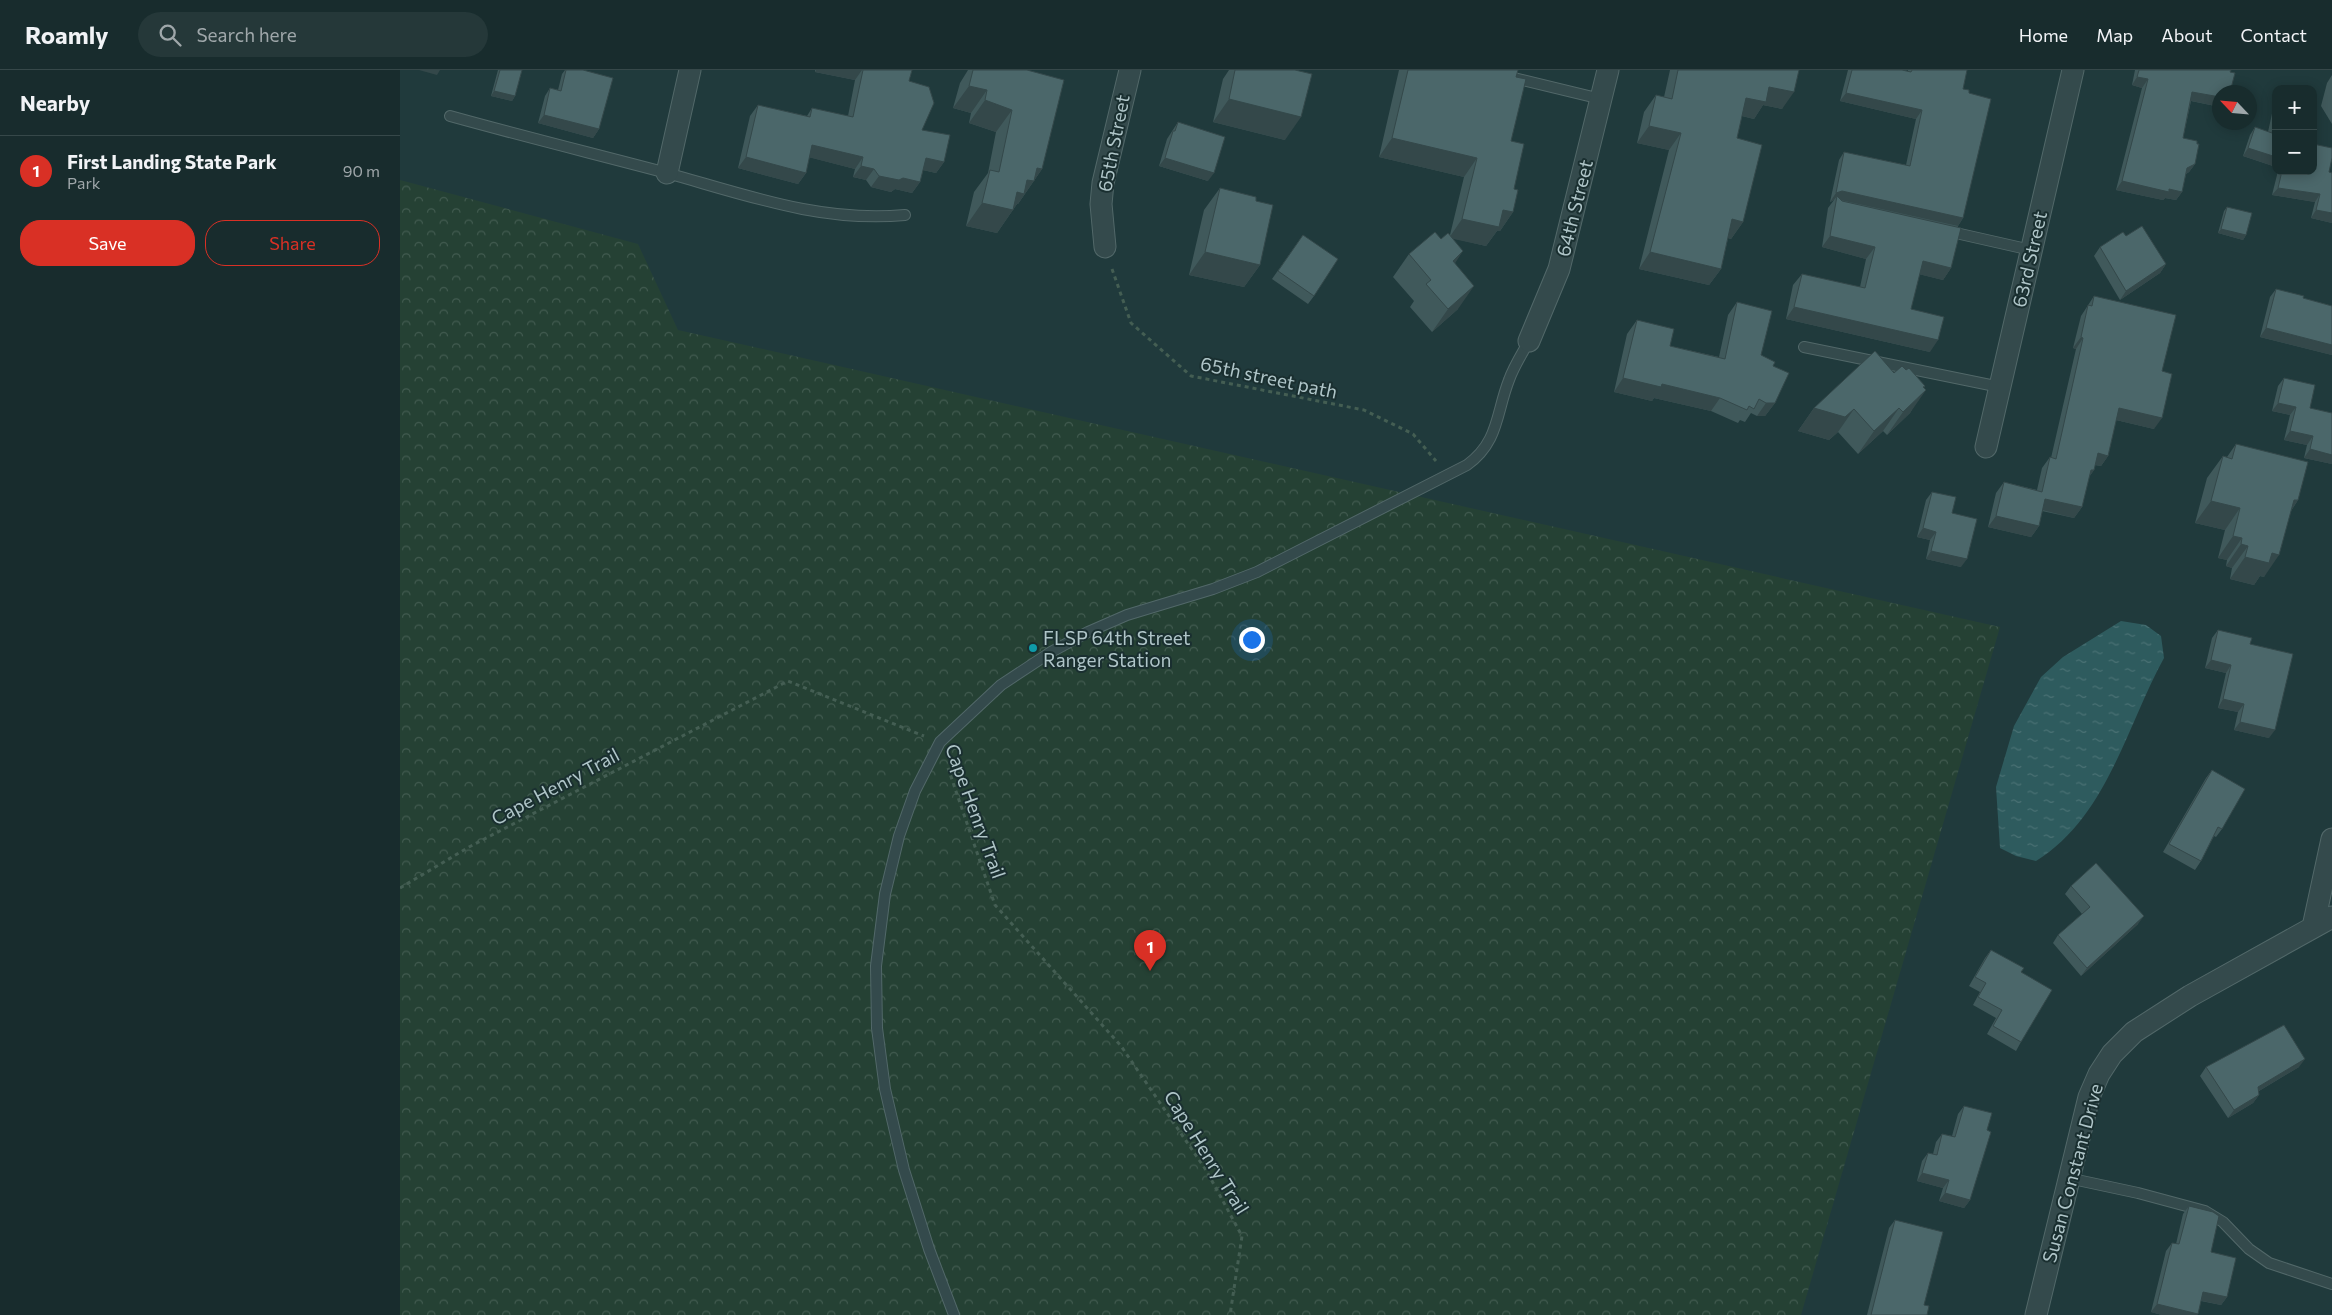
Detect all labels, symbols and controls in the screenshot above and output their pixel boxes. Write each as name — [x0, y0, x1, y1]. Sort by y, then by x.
search box — [138, 12, 488, 57]
text: Roamly — [25, 20, 108, 49]
icon: search — [156, 21, 184, 49]
text: Search here — [196, 23, 297, 46]
text: Home — [2019, 24, 2068, 46]
text: Map — [2096, 24, 2133, 46]
text: About — [2161, 24, 2213, 46]
text: Contact — [2241, 24, 2307, 46]
north arrow — [2212, 85, 2257, 130]
map controls — [2272, 85, 2317, 175]
button: + — [2272, 85, 2317, 130]
text: Nearby — [20, 90, 90, 115]
street label: 65th Street — [1092, 92, 1134, 194]
button: − — [2272, 130, 2317, 175]
text: First Landing State Park — [67, 150, 277, 173]
street label: 64th Street — [1551, 157, 1597, 259]
text: 1 — [32, 161, 40, 180]
text: 90 m — [343, 161, 380, 180]
text: Park — [67, 173, 100, 192]
street label: 63rd Street — [2007, 209, 2051, 309]
button: Save — [20, 220, 195, 266]
button: Share — [205, 220, 380, 266]
street label: 65th street path — [1198, 351, 1340, 403]
place label: FLSP 64th Street Ranger Station — [1043, 626, 1191, 671]
your location — [1239, 627, 1265, 653]
marker: FLSP 64th Street Ranger Station — [1027, 642, 1039, 654]
street label: Cape Henry Trail — [941, 740, 1011, 882]
street label: Cape Henry Trail — [487, 743, 623, 829]
pin: 1 — [1134, 930, 1166, 971]
street label: Susan Constant Drive — [2037, 1081, 2107, 1265]
street label: Cape Henry Trail — [1160, 1086, 1254, 1218]

